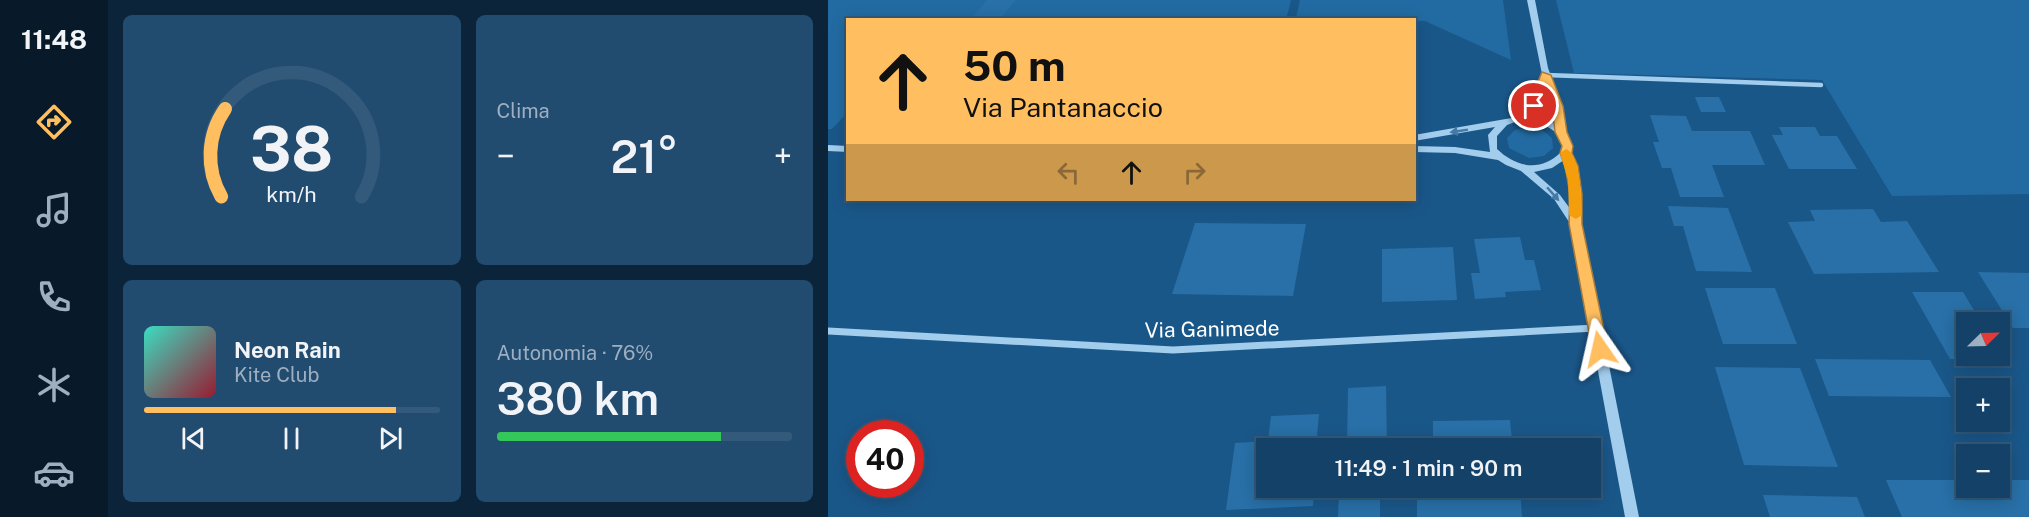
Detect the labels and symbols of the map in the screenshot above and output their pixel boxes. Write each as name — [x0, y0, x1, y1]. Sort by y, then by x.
pin — [1508, 80, 1559, 131]
one-way arrow — [1450, 127, 1469, 136]
one-way arrow — [1546, 186, 1560, 201]
north arrow — [1956, 312, 2010, 366]
street label: Via Ganimede — [1144, 315, 1280, 343]
position arrow — [1568, 317, 1632, 381]
speed limit sign: 40 — [846, 420, 924, 498]

